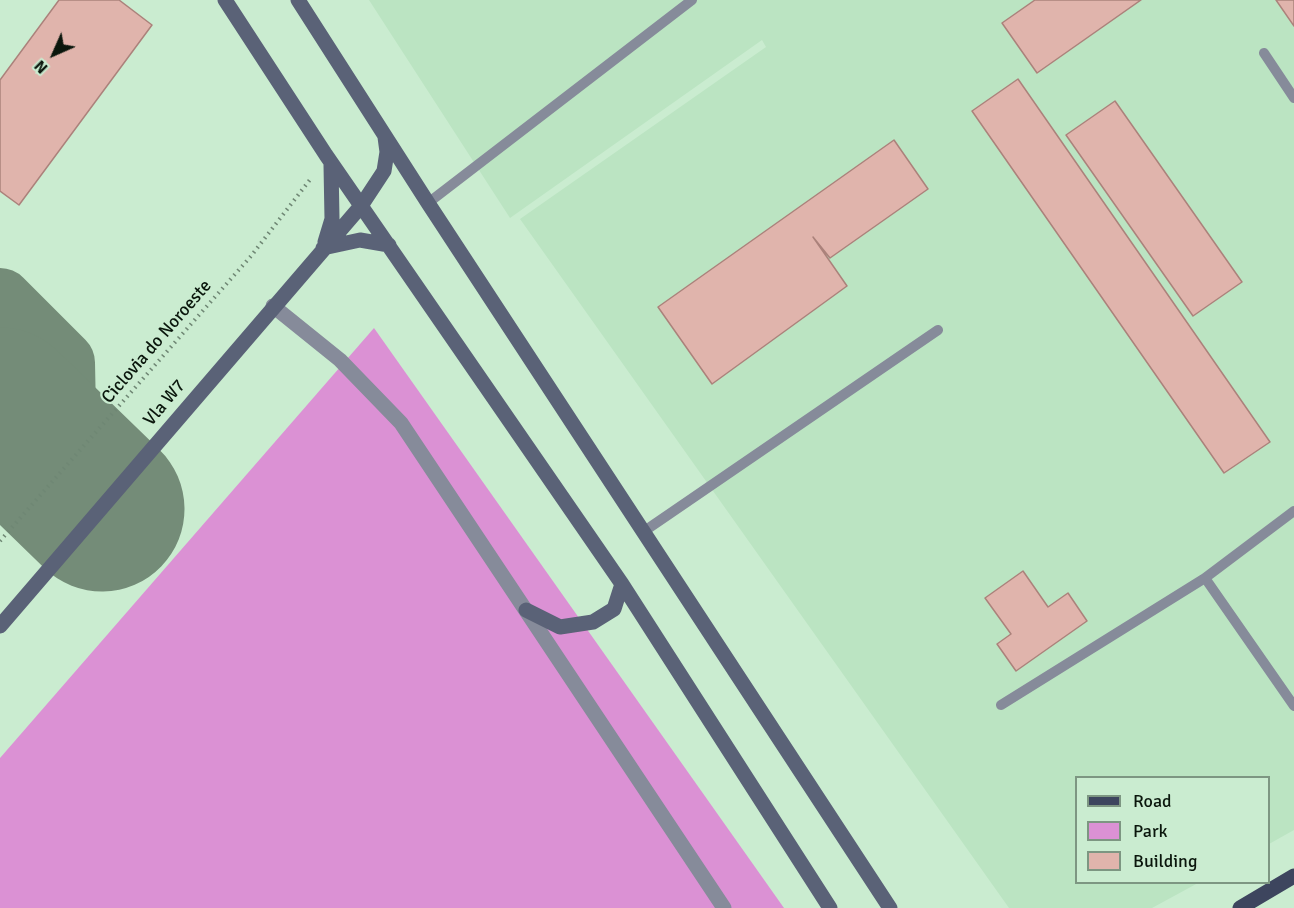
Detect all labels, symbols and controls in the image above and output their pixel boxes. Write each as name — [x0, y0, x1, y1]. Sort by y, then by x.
north arrow — [24, 24, 84, 84]
text: N — [30, 56, 52, 78]
street label: Ciclovia do Noroeste — [97, 276, 217, 408]
street label: Vla W7 — [139, 375, 191, 431]
legend — [1075, 776, 1270, 884]
text: Road — [1133, 790, 1172, 812]
text: Park — [1133, 820, 1168, 842]
text: Building — [1133, 850, 1197, 872]

